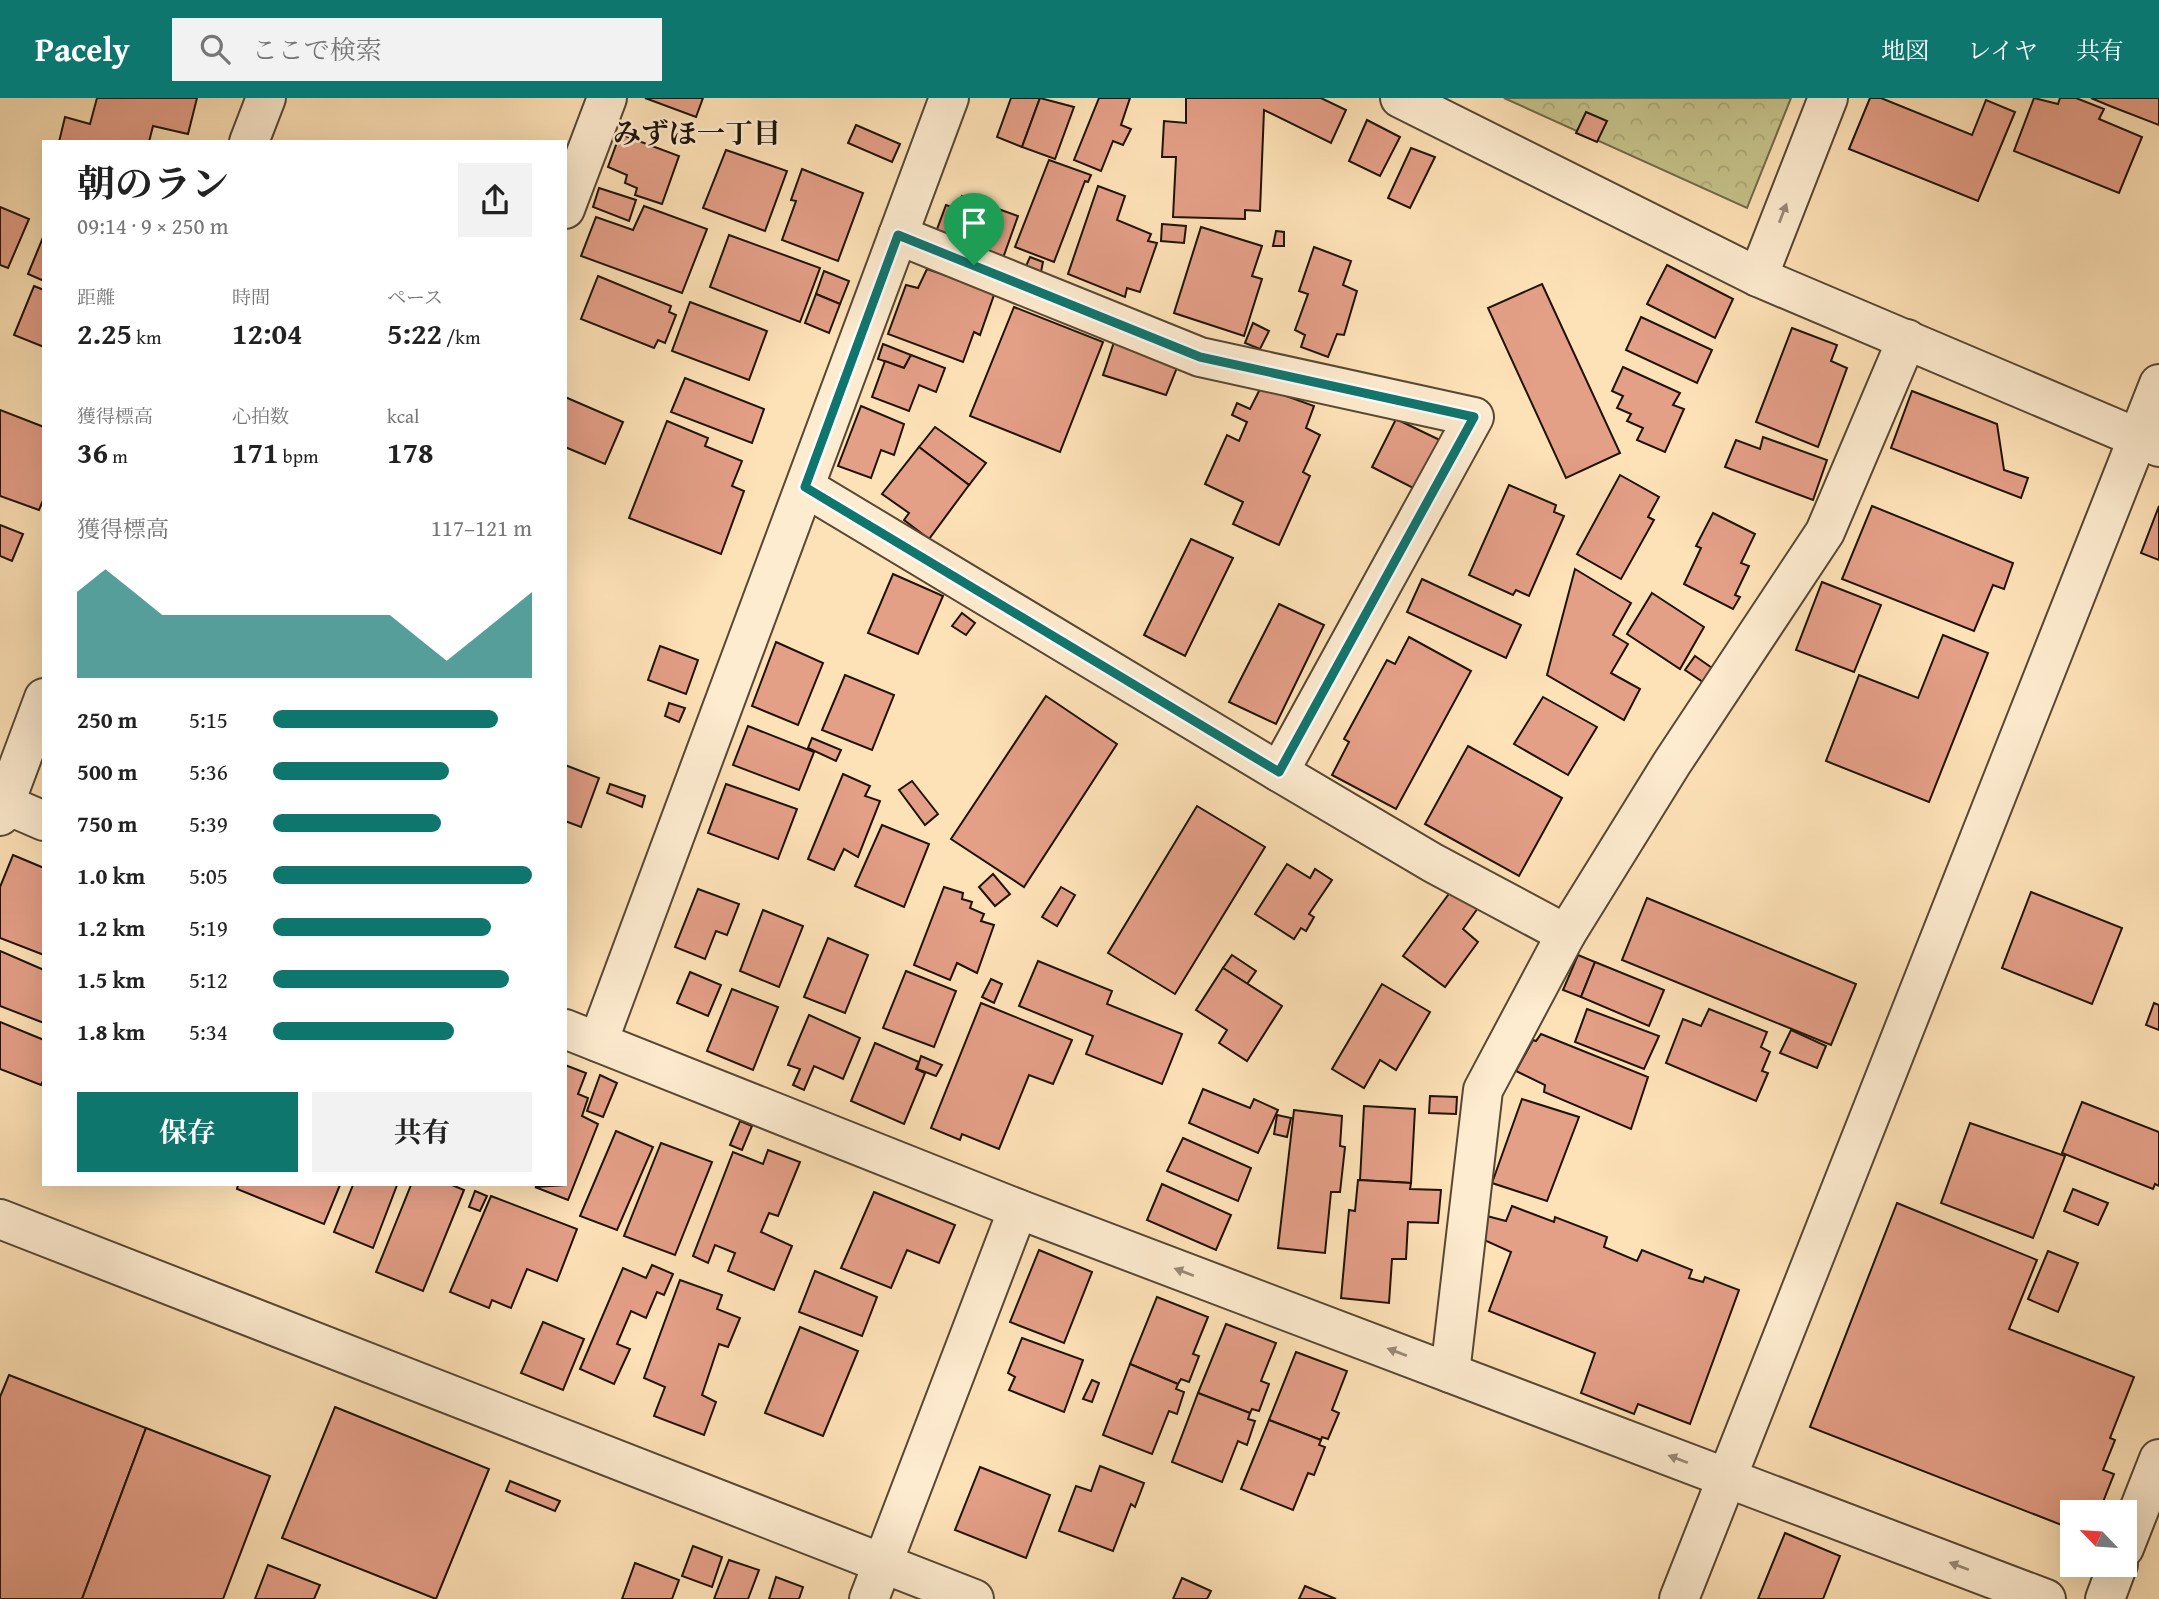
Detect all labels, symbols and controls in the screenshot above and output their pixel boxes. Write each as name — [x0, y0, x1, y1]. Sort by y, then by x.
search box — [172, 18, 662, 81]
text: Pacely — [35, 25, 130, 73]
icon: search — [196, 30, 234, 68]
text: ここで検索 — [252, 30, 382, 69]
text: 地図 — [1881, 33, 1929, 68]
text: レイヤ — [1967, 33, 2038, 68]
text: 共有 — [2076, 33, 2124, 68]
district label: みずほ一丁目 — [613, 112, 781, 153]
text: 朝のラン — [77, 155, 229, 211]
button: share — [458, 163, 532, 237]
pin — [944, 193, 1004, 265]
one-way arrow — [1778, 203, 1789, 224]
icon: arrive — [955, 204, 993, 242]
text: 09:14 · 9 × 250 m — [77, 209, 229, 242]
text: 距離 — [77, 283, 115, 311]
text: 時間 — [232, 283, 270, 311]
text: ペース — [387, 283, 443, 311]
text: 2.25 — [77, 311, 132, 355]
text: 12:04 — [232, 311, 303, 355]
text: 5:22 — [387, 311, 442, 355]
text: km — [132, 323, 161, 351]
text: /km — [442, 323, 480, 351]
text: 獲得標高 — [77, 402, 153, 430]
text: 心拍数 — [232, 402, 289, 430]
text: kcal — [387, 402, 419, 430]
text: 36 — [77, 430, 108, 474]
text: 171 — [232, 430, 279, 474]
text: 178 — [387, 430, 434, 474]
text: m — [108, 442, 128, 470]
text: bpm — [279, 442, 318, 470]
text: 117–121 m — [431, 511, 532, 544]
text: 獲得標高 — [77, 512, 169, 545]
text: 250 m — [77, 703, 138, 736]
text: 5:15 — [189, 703, 228, 736]
text: 500 m — [77, 755, 138, 788]
text: 5:36 — [189, 755, 228, 788]
text: 750 m — [77, 807, 138, 840]
text: 5:39 — [189, 807, 228, 840]
text: 1.0 km — [77, 859, 145, 892]
text: 5:05 — [189, 859, 228, 892]
text: 1.2 km — [77, 911, 145, 944]
text: 5:19 — [189, 911, 228, 944]
text: 1.5 km — [77, 963, 145, 996]
text: 5:12 — [189, 963, 228, 996]
text: 1.8 km — [77, 1015, 145, 1048]
text: 5:34 — [189, 1015, 228, 1048]
button: 保存 — [77, 1092, 298, 1172]
button: 共有 — [312, 1092, 532, 1172]
one-way arrow — [1173, 1266, 1194, 1277]
one-way arrow — [1386, 1347, 1407, 1358]
one-way arrow — [1668, 1453, 1689, 1464]
north arrow — [2060, 1500, 2137, 1577]
map controls — [2060, 1500, 2137, 1577]
one-way arrow — [1949, 1560, 1970, 1571]

